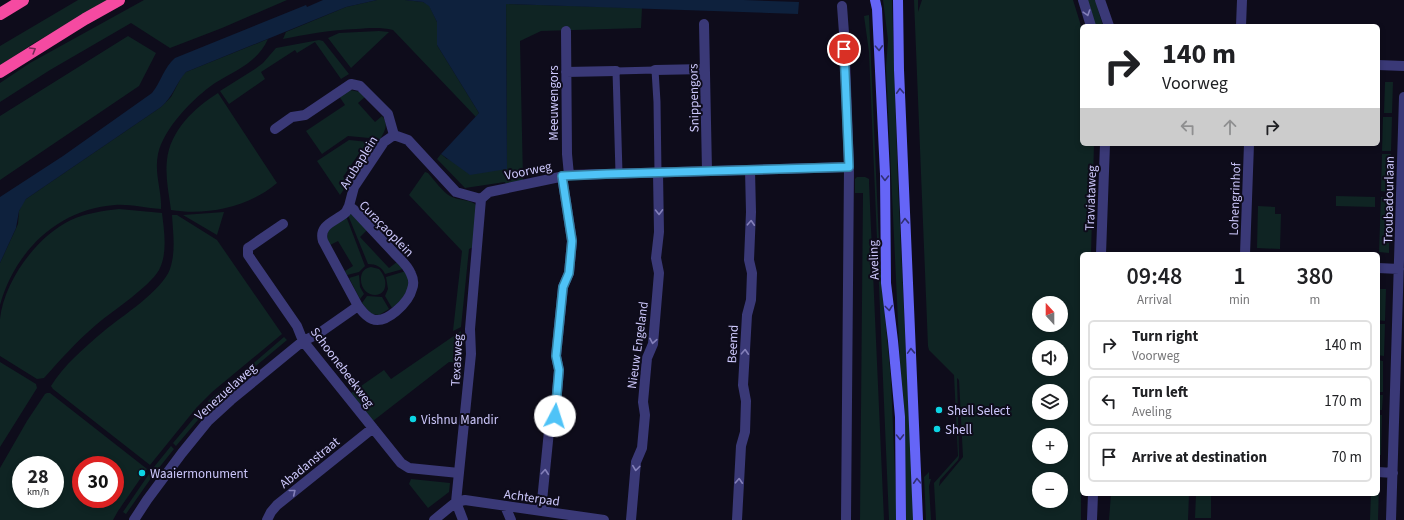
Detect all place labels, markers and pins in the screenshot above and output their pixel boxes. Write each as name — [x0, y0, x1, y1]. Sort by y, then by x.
pin — [827, 32, 861, 66]
place label: Shell Select — [947, 402, 1011, 420]
marker: Shell Select — [934, 405, 944, 415]
place label: Vishnu Mandir — [421, 411, 499, 429]
marker: Vishnu Mandir — [408, 414, 418, 424]
place label: Shell — [945, 421, 972, 439]
marker: Shell — [932, 424, 942, 434]
place label: Waaiermonument — [150, 465, 249, 483]
marker: Waaiermonument — [137, 468, 147, 478]

